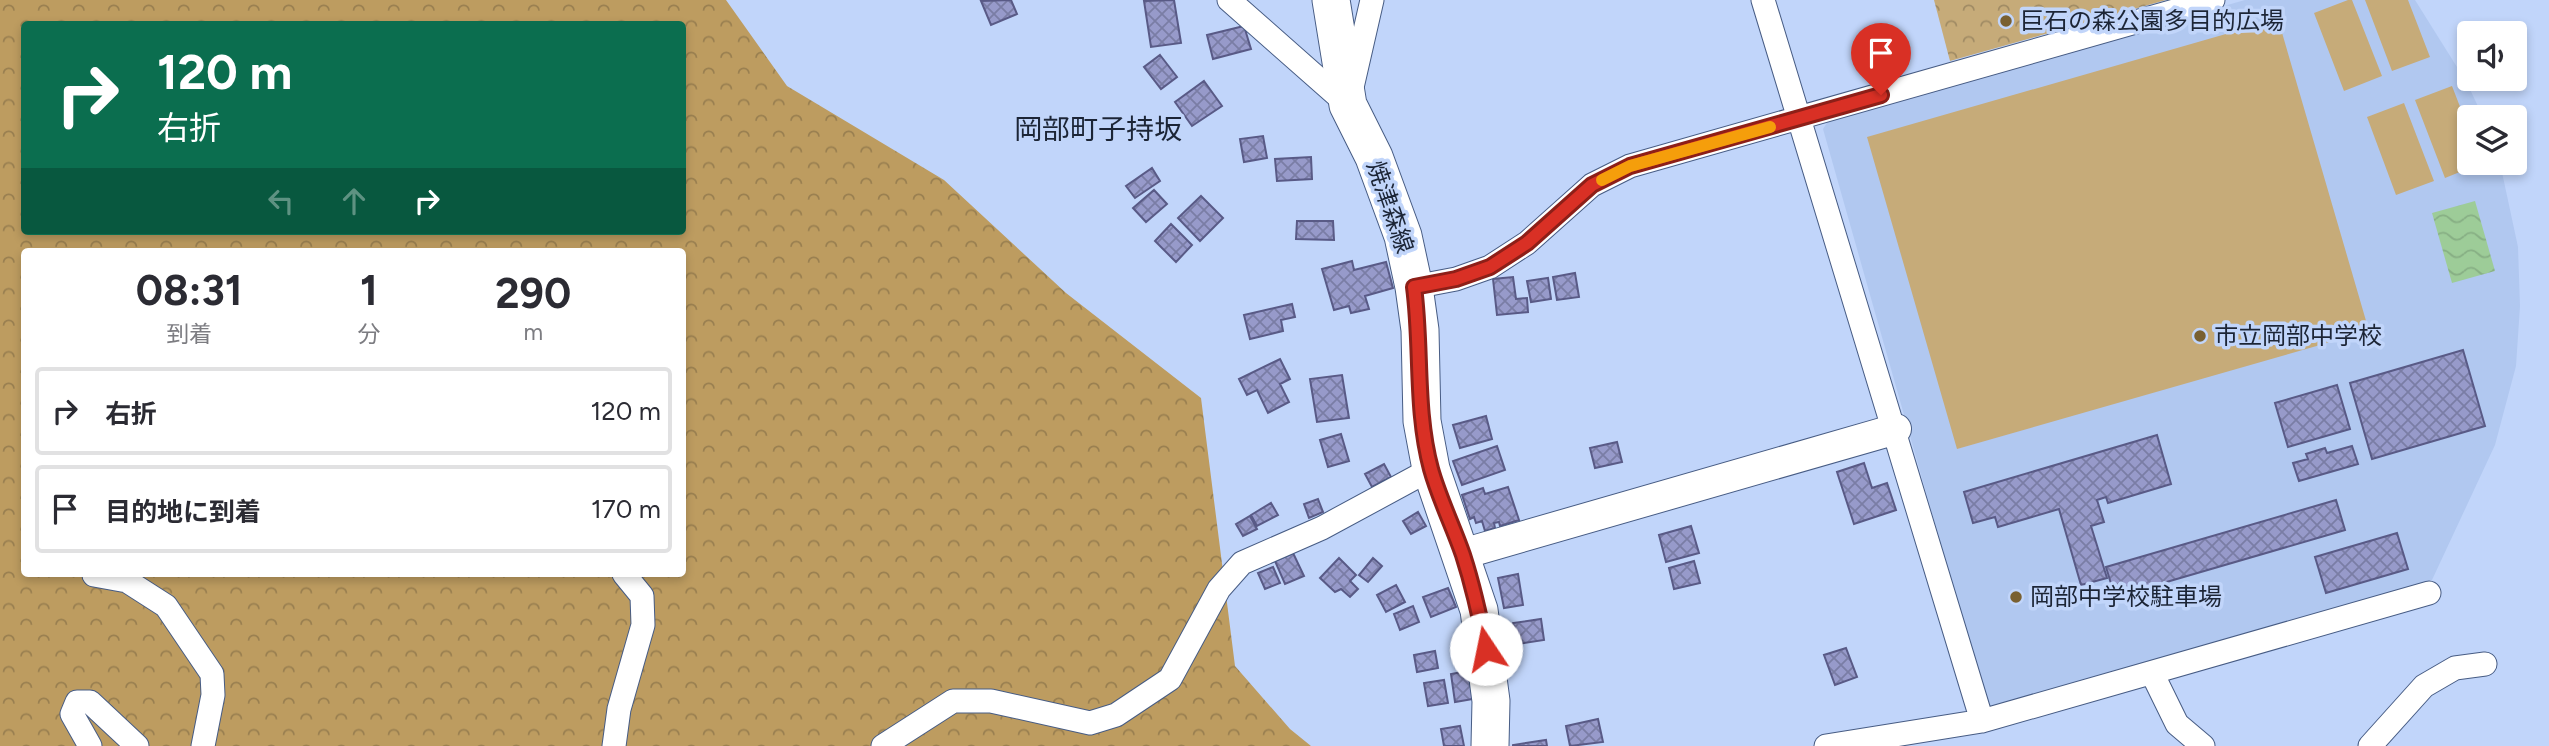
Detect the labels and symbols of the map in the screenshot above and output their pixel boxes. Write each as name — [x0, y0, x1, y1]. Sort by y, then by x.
place label: 巨石の森公園多目的広場 — [2020, 6, 2284, 35]
marker: 巨石の森公園多目的広場 — [1998, 13, 2014, 29]
pin — [1851, 23, 1911, 95]
district label: 岡部町子持坂 — [1014, 112, 1182, 146]
street label: 焼津森線 — [1361, 157, 1420, 257]
place label: 市立岡部中学校 — [2214, 321, 2382, 350]
marker: 市立岡部中学校 — [2192, 328, 2208, 344]
place label: 岡部中学校駐車場 — [2030, 582, 2222, 611]
marker: 岡部中学校駐車場 — [2008, 589, 2024, 605]
position arrow — [1449, 612, 1523, 686]

